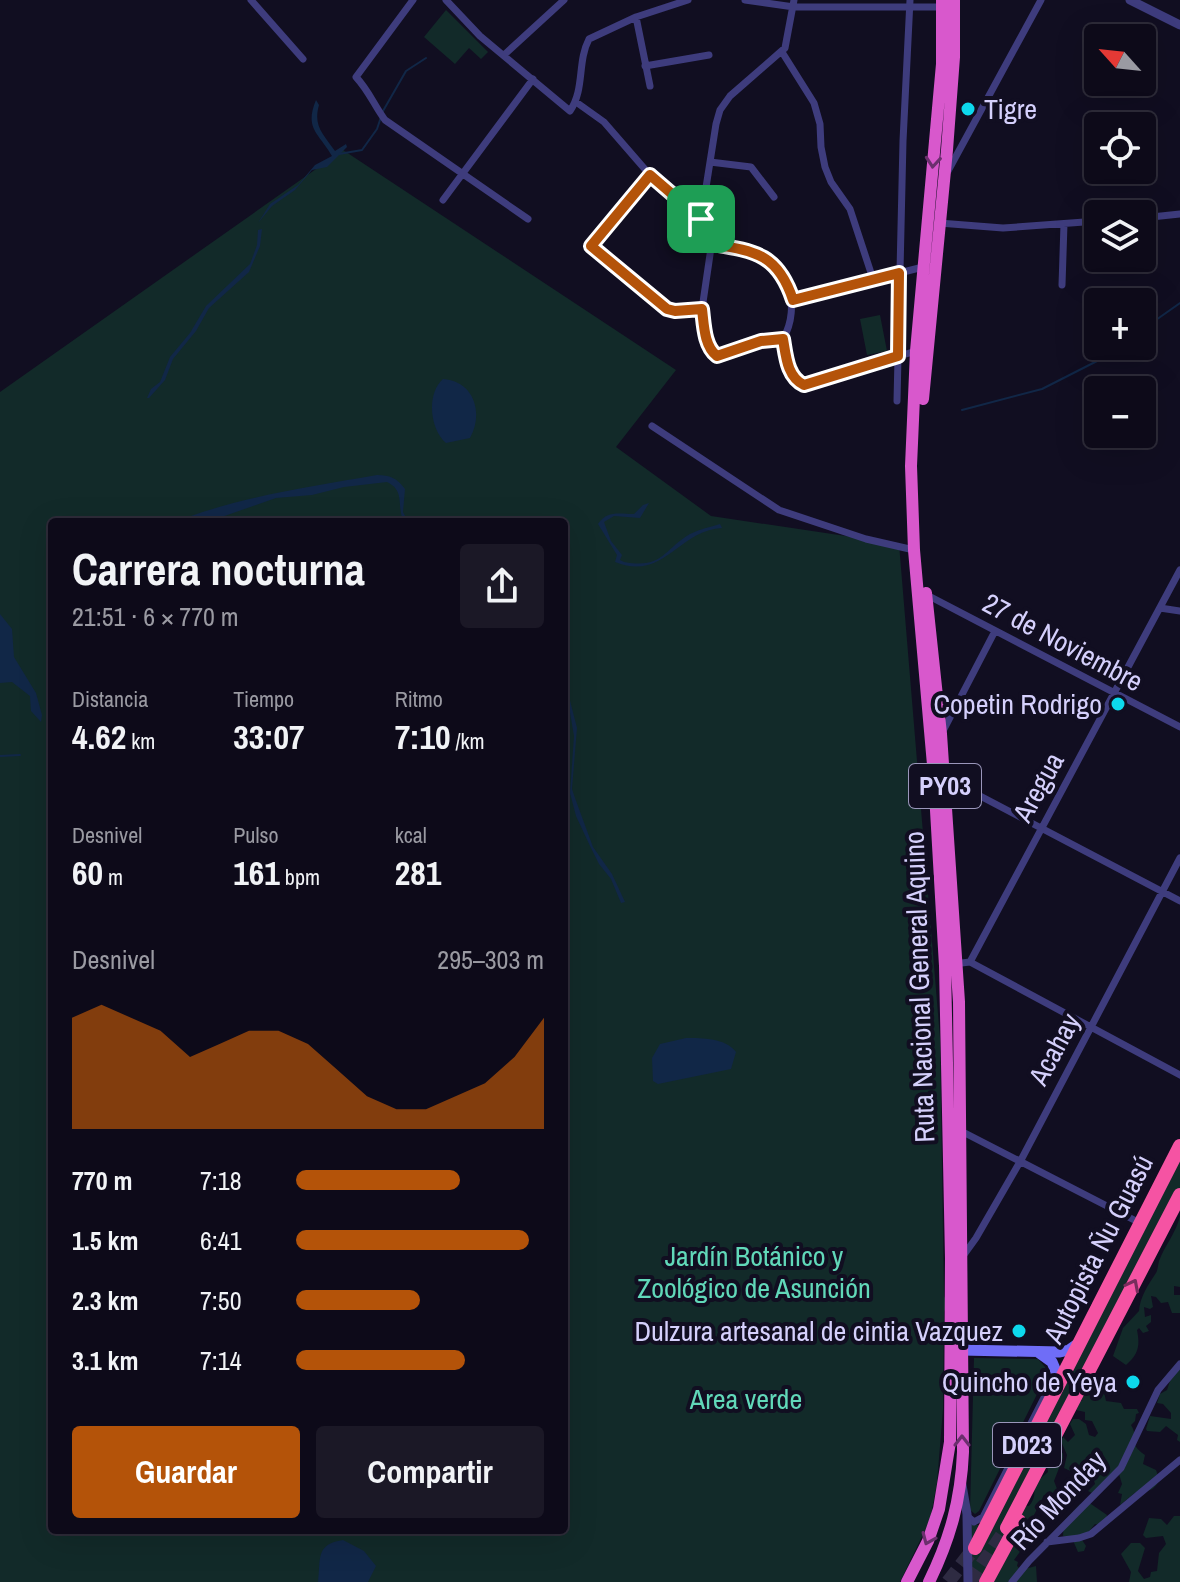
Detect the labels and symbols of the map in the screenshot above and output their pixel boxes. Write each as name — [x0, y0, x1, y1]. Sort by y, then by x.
north arrow — [1084, 24, 1156, 96]
place label: Tigre — [984, 90, 1037, 128]
marker: Tigre — [959, 100, 977, 118]
one-way arrow — [925, 156, 942, 169]
pin — [667, 185, 735, 253]
street label: 27 de Noviembre — [976, 584, 1150, 700]
place label: Copetin Rodrigo — [934, 685, 1102, 723]
marker: Copetin Rodrigo — [1109, 695, 1127, 713]
street label: Aregua — [1003, 745, 1073, 829]
road number: PY03 — [909, 764, 981, 808]
street label: Ruta Nacional General Aquino — [895, 831, 943, 1143]
street label: Acahay — [1019, 1006, 1089, 1093]
street label: Autopista Ñu Guasú — [1034, 1148, 1162, 1351]
park label: Jardín Botánico y Zoológico de Asunción — [637, 1237, 871, 1307]
one-way arrow — [1124, 1279, 1139, 1293]
place label: Dulzura artesanal de cintia Vazquez — [635, 1312, 1003, 1350]
marker: Dulzura artesanal de cintia Vazquez — [1010, 1322, 1028, 1340]
place label: Quincho de Yeya — [942, 1363, 1117, 1401]
marker: Quincho de Yeya — [1124, 1373, 1142, 1391]
park label: Area verde — [689, 1380, 802, 1418]
road number: D023 — [993, 1423, 1061, 1467]
one-way arrow — [953, 1434, 971, 1447]
street label: Río Monday — [1002, 1441, 1114, 1558]
one-way arrow — [921, 1531, 937, 1546]

